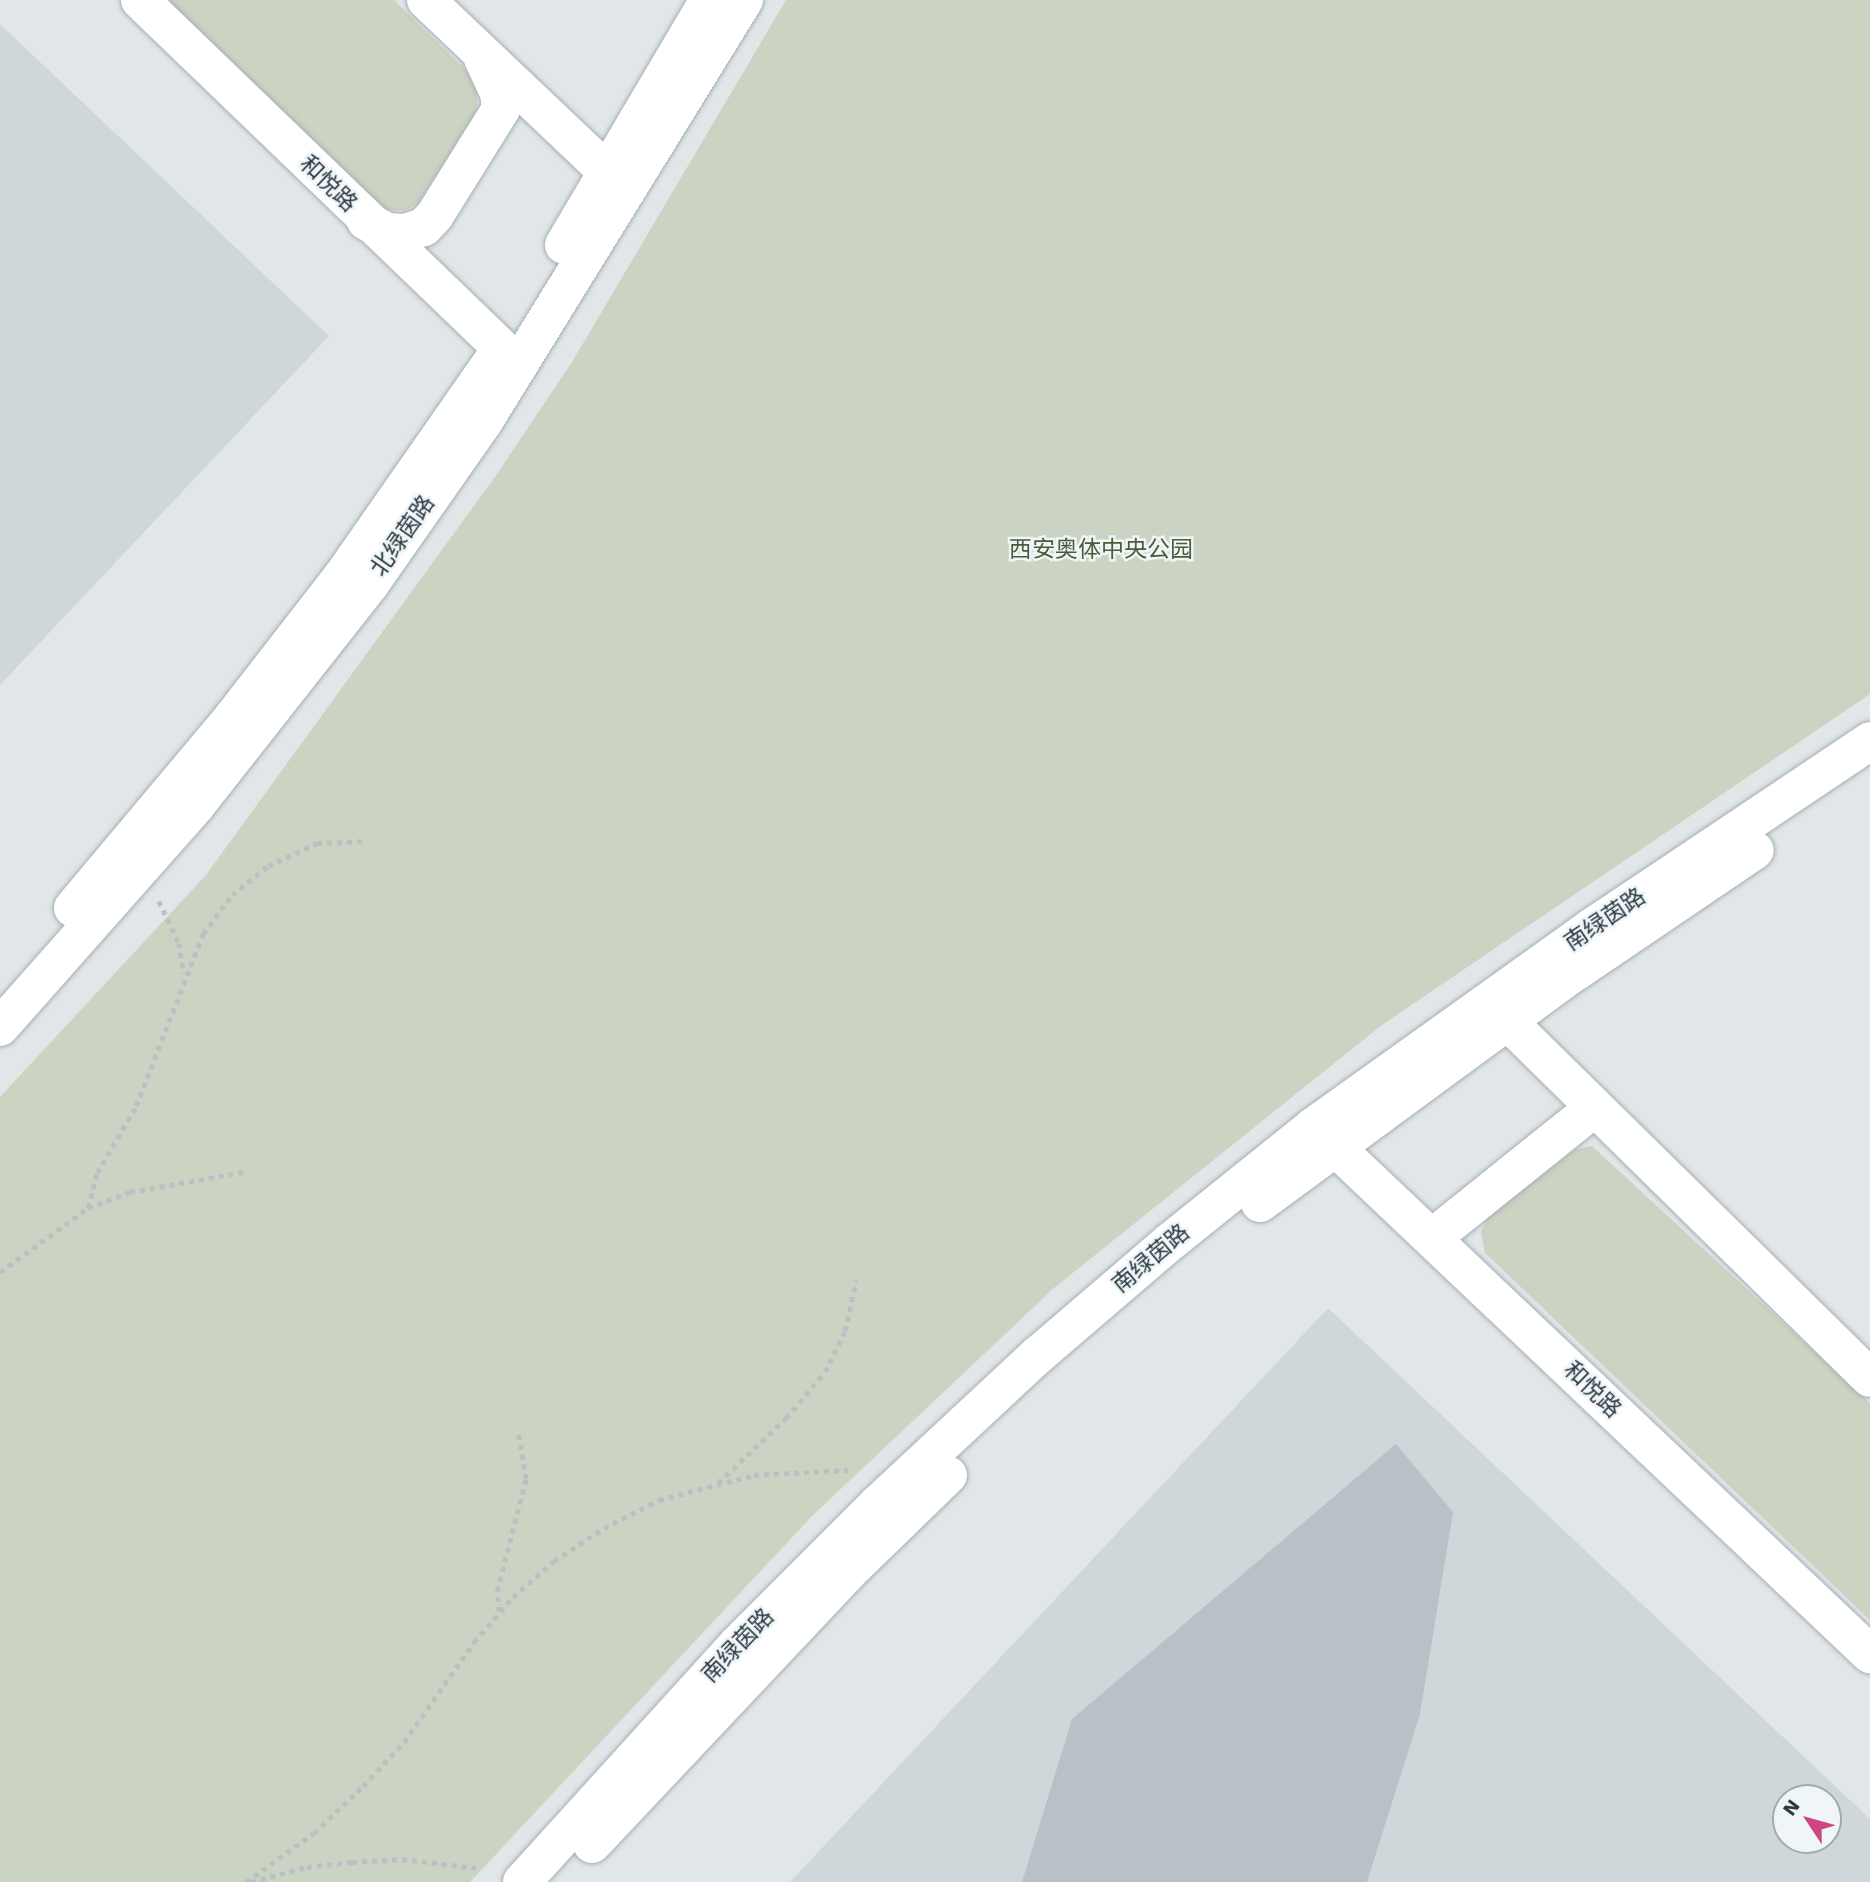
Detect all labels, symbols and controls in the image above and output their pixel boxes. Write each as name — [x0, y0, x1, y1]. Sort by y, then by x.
street label: 和悦路 — [294, 150, 362, 218]
street label: 北绿茵路 — [365, 490, 441, 582]
park label: 西安奥体中央公园 — [1009, 536, 1193, 564]
street label: 南绿茵路 — [1559, 883, 1651, 957]
street label: 南绿茵路 — [1107, 1219, 1195, 1299]
street label: 和悦路 — [1558, 1356, 1626, 1424]
street label: 南绿茵路 — [696, 1603, 780, 1689]
north arrow — [1772, 1784, 1842, 1854]
text: N — [1778, 1795, 1805, 1820]

